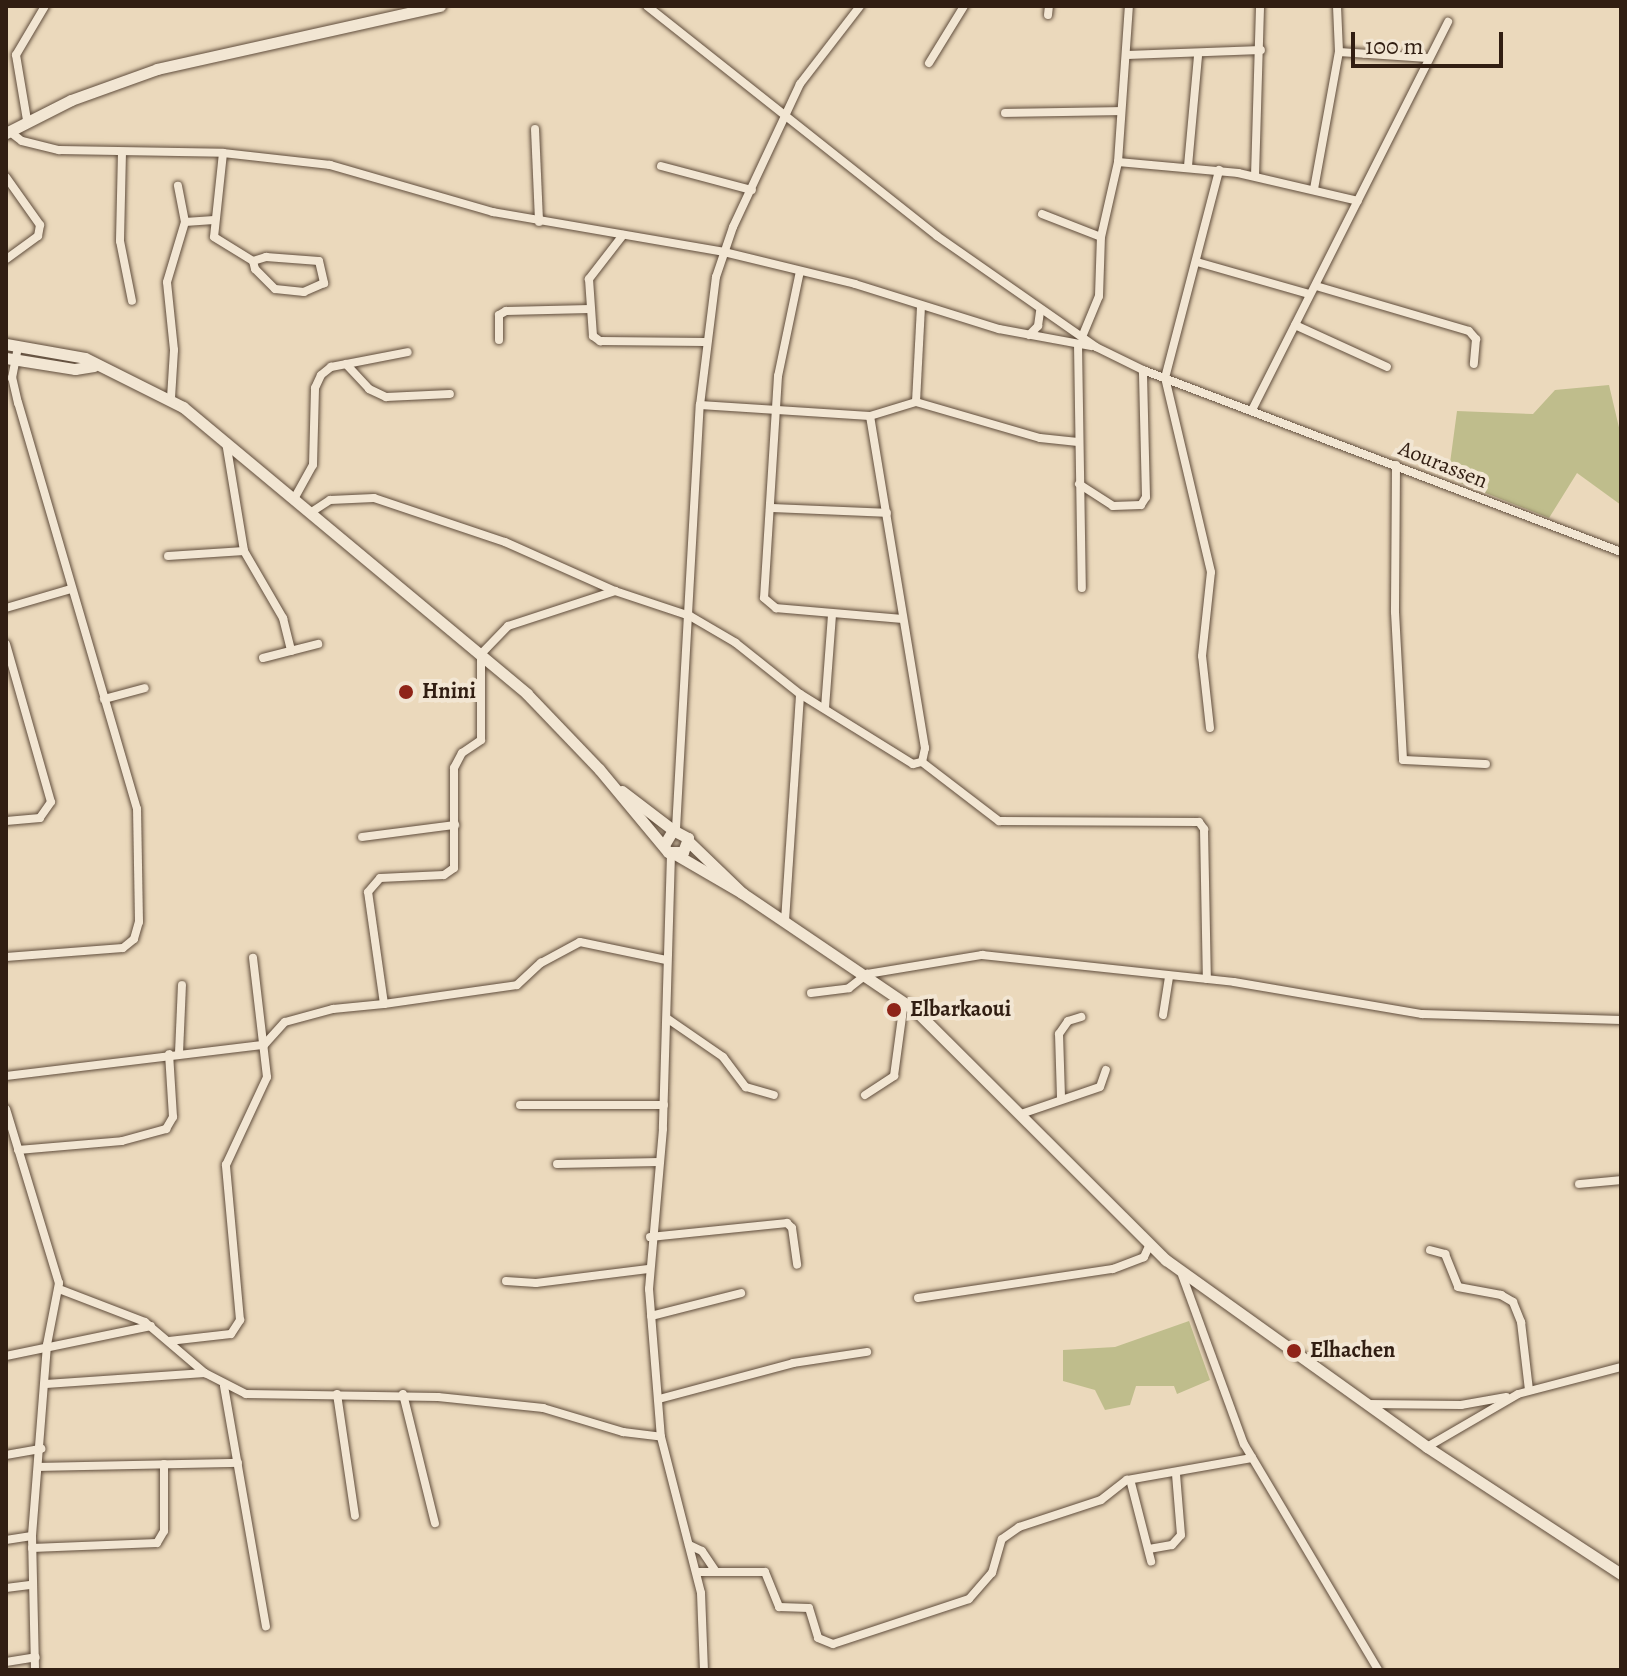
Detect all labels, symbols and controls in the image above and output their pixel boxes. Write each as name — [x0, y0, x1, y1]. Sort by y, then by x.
scale bar — [1355, 16, 1507, 66]
text: 100 m — [1365, 30, 1424, 62]
street label: Aourassen — [1395, 435, 1491, 495]
place label: Hnini — [422, 679, 476, 705]
marker: Hnini — [397, 683, 415, 701]
place label: Elbarkaoui — [910, 997, 1011, 1023]
marker: Elbarkaoui — [885, 1001, 903, 1019]
place label: Elhachen — [1310, 1338, 1395, 1364]
marker: Elhachen — [1285, 1342, 1303, 1360]

